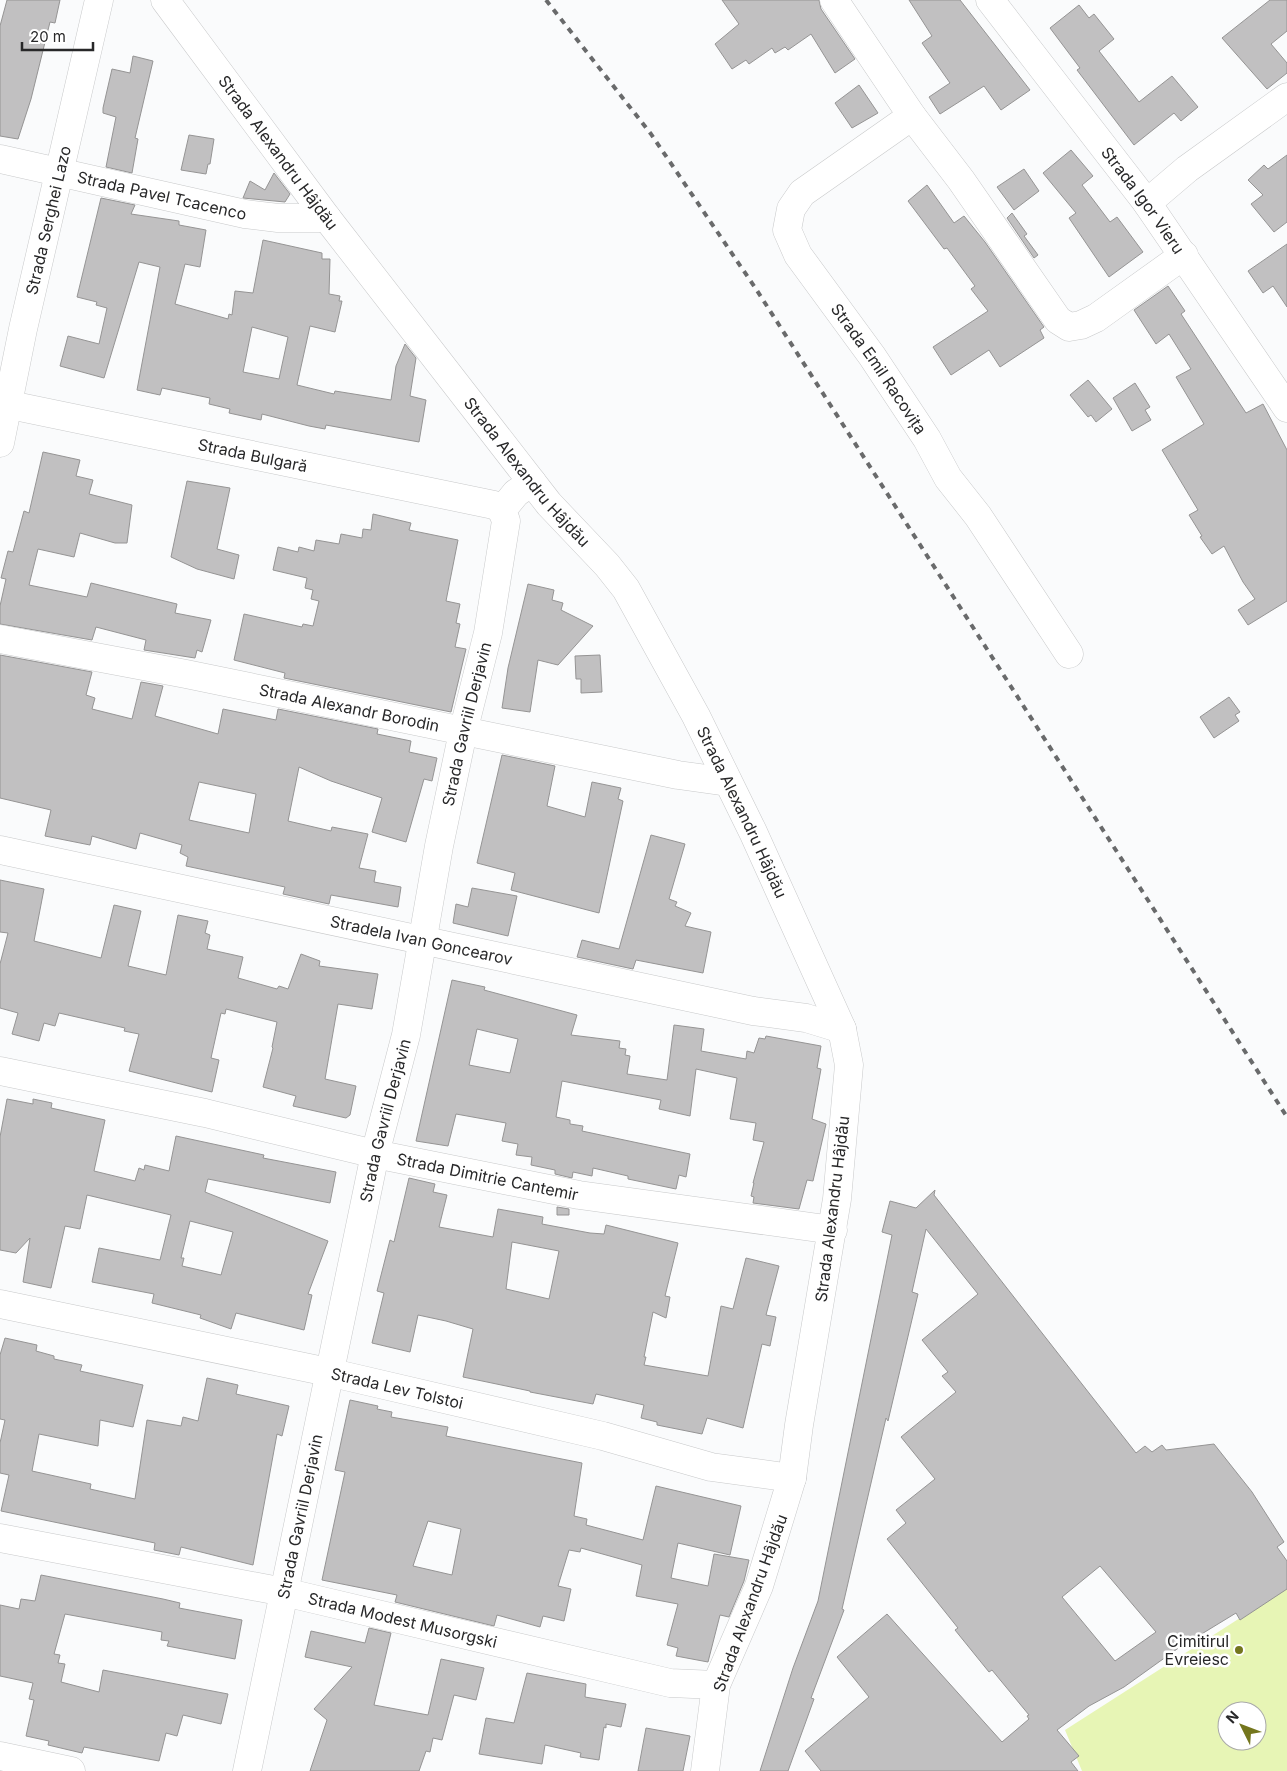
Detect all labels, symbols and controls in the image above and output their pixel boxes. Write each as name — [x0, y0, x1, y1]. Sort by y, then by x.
scale bar — [22, 20, 94, 52]
text: 20 m — [30, 27, 66, 46]
street label: Strada Alexandru Hâjdău — [214, 71, 342, 234]
street label: Strada Igor Vieru — [1097, 143, 1189, 258]
street label: Strada Serghei Lazo — [21, 144, 75, 297]
street label: Strada Pavel Tcacenco — [75, 167, 249, 224]
street label: Strada Emil Racovița — [827, 299, 931, 438]
street label: Strada Alexandru Hâjdău — [460, 393, 594, 551]
street label: Strada Bulgară — [196, 434, 309, 476]
street label: Strada Gavriil Derjavin — [438, 640, 495, 808]
street label: Strada Alexandr Borodin — [257, 679, 441, 736]
street label: Strada Alexandru Hâjdău — [693, 723, 791, 901]
street label: Stradela Ivan Goncearov — [328, 911, 514, 969]
street label: Strada Gavriil Derjavin — [355, 1036, 415, 1204]
street label: Strada Alexandru Hâjdău — [811, 1115, 853, 1303]
street label: Strada Dimitrie Cantemir — [395, 1149, 580, 1205]
street label: Strada Lev Tolstoi — [329, 1363, 465, 1413]
street label: Strada Gavriil Derjavin — [273, 1432, 327, 1601]
street label: Strada Alexandru Hâjdău — [709, 1511, 791, 1695]
street label: Strada Modest Musorgski — [306, 1588, 499, 1652]
place label: Cimitirul Evreiesc — [1165, 1631, 1229, 1669]
marker: Cimitirul Evreiesc — [1233, 1644, 1245, 1656]
north arrow — [1217, 1701, 1267, 1751]
text: N — [1222, 1707, 1242, 1727]

